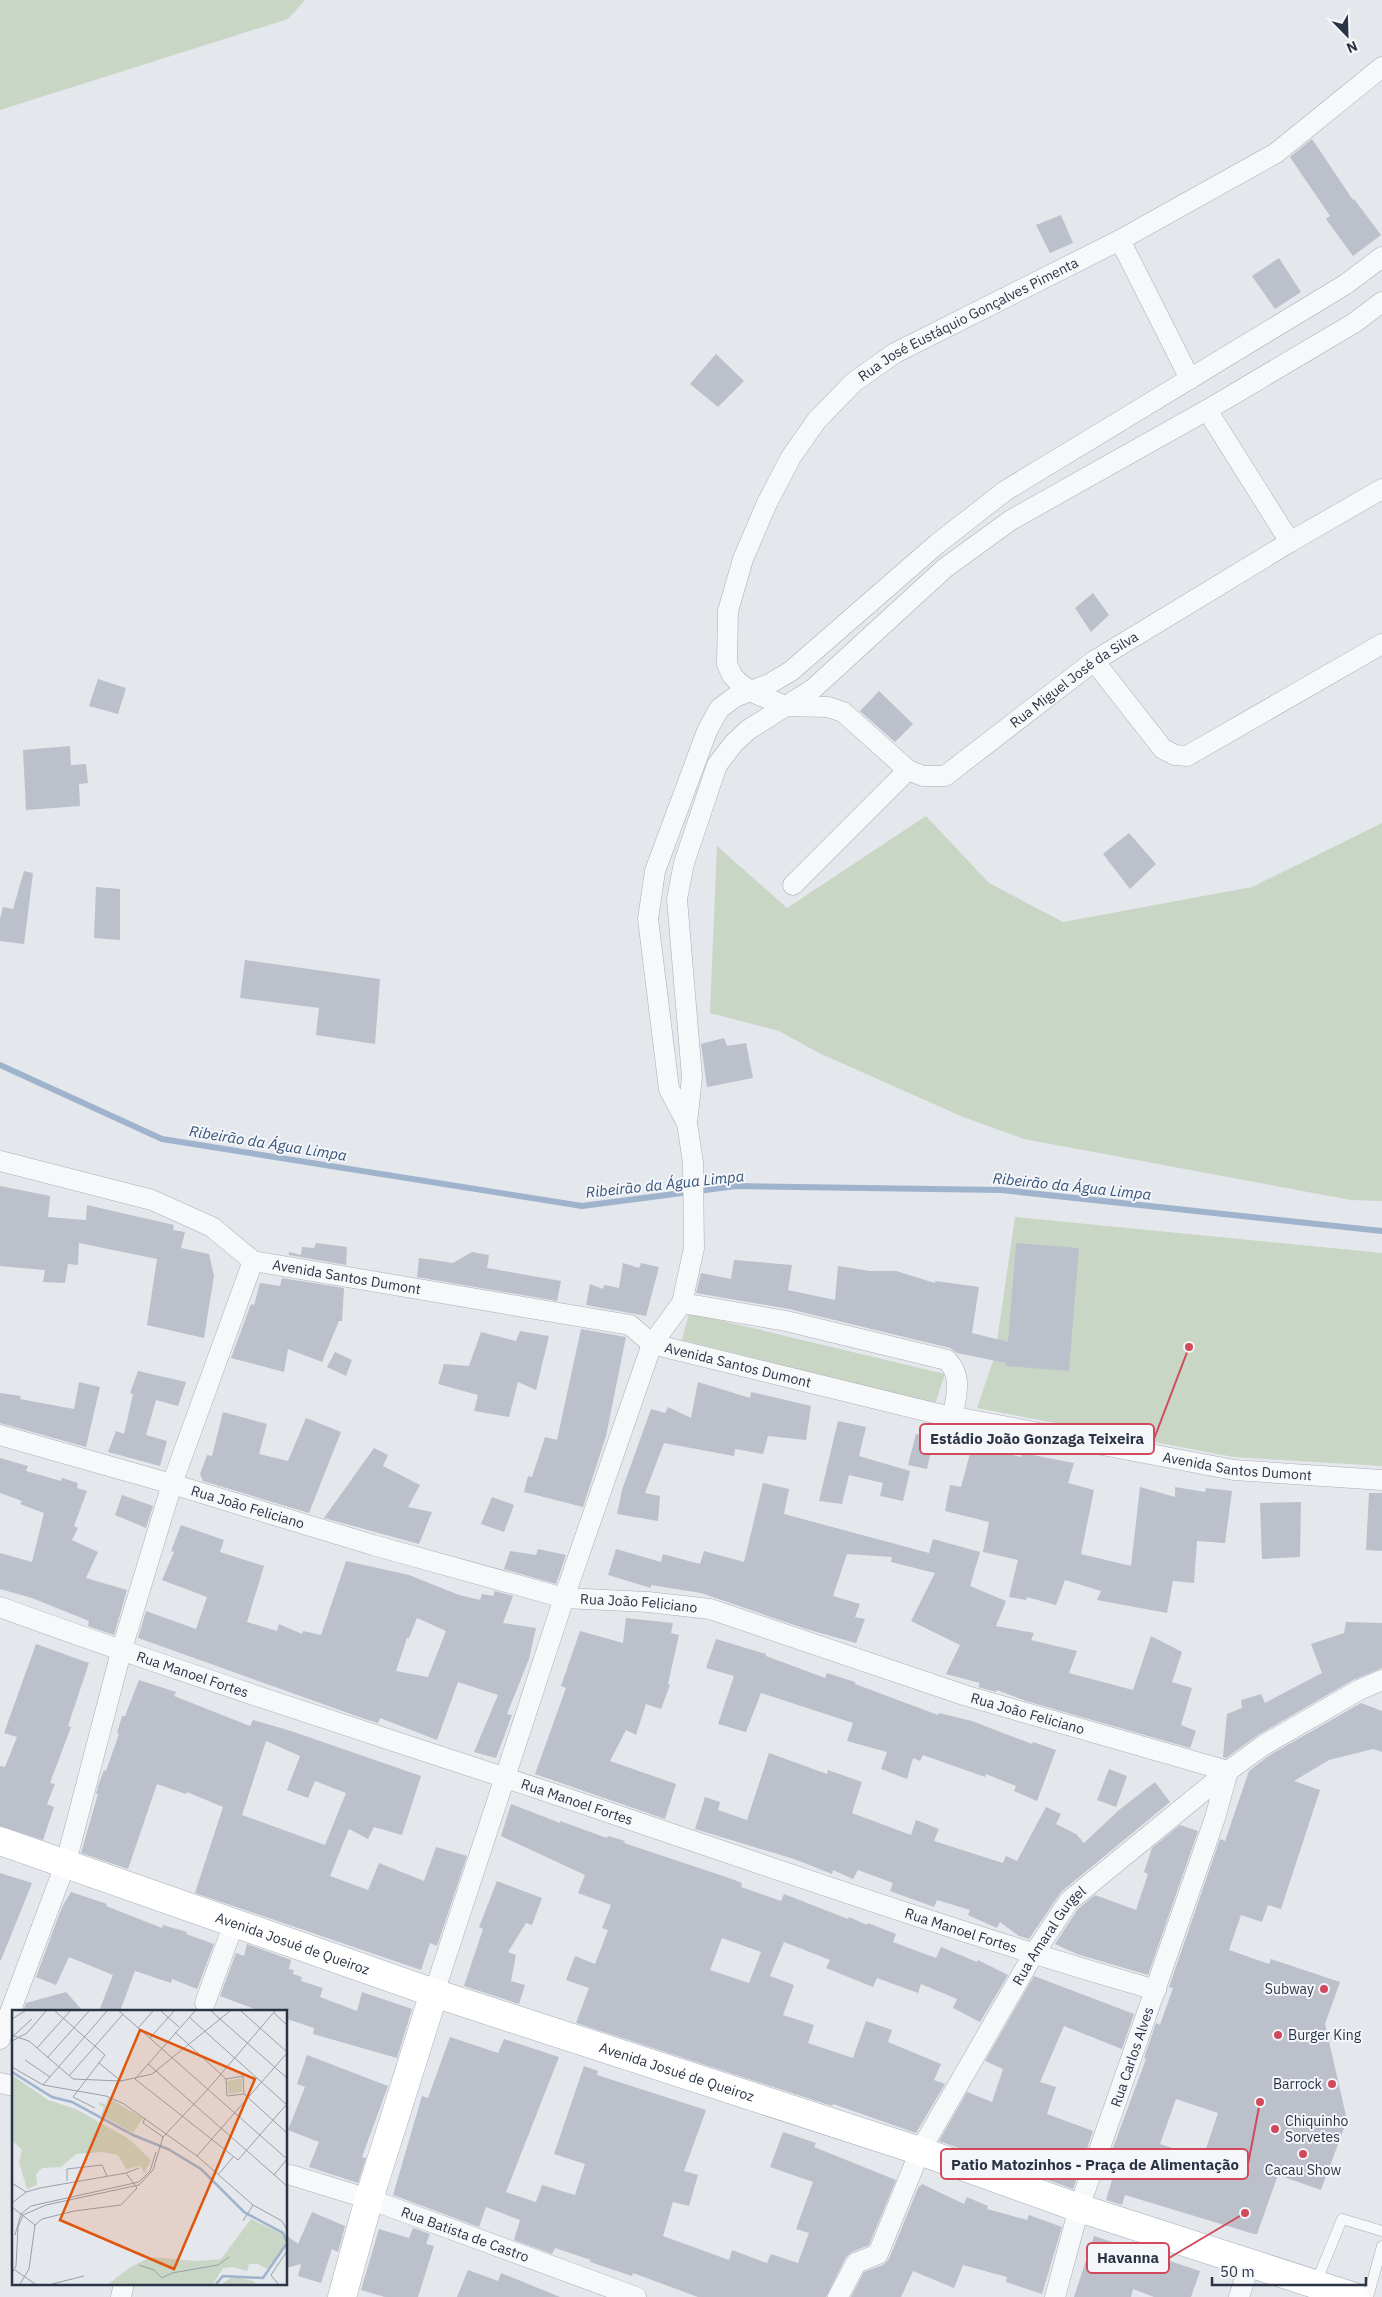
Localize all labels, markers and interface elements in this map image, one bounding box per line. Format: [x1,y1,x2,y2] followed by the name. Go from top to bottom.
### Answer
[1322,10,1372,60] north arrow
[1344,37,1360,57] text: N
[854,253,1082,385] street label: Rua José Eustáquio Gonçalves Pimenta
[1006,627,1142,732] street label: Rua Miguel José da Silva
[188,1121,348,1165] water label: Ribeirão da Água Limpa
[585,1166,745,1202] water label: Ribeirão da Água Limpa
[992,1168,1152,1204] water label: Ribeirão da Água Limpa
[271,1255,422,1298] street label: Avenida Santos Dumont
[663,1338,813,1392] street label: Avenida Santos Dumont
[920,1424,1154,1454] callout: Estádio João Gonzaga Teixeira
[930,1429,1145,1448] text: Estádio João Gonzaga Teixeira
[1161,1448,1313,1484] street label: Avenida Santos Dumont
[189,1481,307,1533] street label: Rua João Feliciano
[580,1590,698,1617] street label: Rua João Feliciano
[134,1647,251,1702] street label: Rua Manoel Fortes
[969,1689,1087,1738] street label: Rua João Feliciano
[519,1775,635,1829] street label: Rua Manoel Fortes
[1008,1882,1090,1988] street label: Rua Amaral Gurgel
[903,1904,1020,1957] street label: Rua Manoel Fortes
[213,1908,372,1979] street label: Avenida Josué de Queiroz
[1265,1980,1314,1998] place label: Subway
[1318,1983,1330,1995] marker: Subway
[1106,2004,1158,2109] street label: Rua Carlos Alves
[12,2010,288,2284] inset map
[1288,2026,1362,2044] place label: Burger King
[1272,2029,1284,2041] marker: Burger King
[597,2038,757,2106] street label: Avenida Josué de Queiroz
[1273,2075,1323,2093] place label: Barrock
[1326,2078,1338,2090] marker: Barrock
[1285,2112,1349,2146] place label: Chiquinho Sorvetes
[1269,2123,1281,2135] marker: Chiquinho Sorvetes
[1297,2148,1309,2160] marker: Cacau Show
[941,2149,1248,2179] callout: Patio Matozinhos - Praça de Alimentação
[951,2155,1239,2174] text: Patio Matozinhos - Praça de Alimentação
[1265,2161,1342,2179] place label: Cacau Show
[399,2203,532,2266] street label: Rua Batista de Castro
[1087,2243,1169,2273] callout: Havanna
[1097,2248,1160,2267] text: Havanna
[1212,2254,1366,2286] scale bar
[1220,2262,1255,2281] text: 50 m

